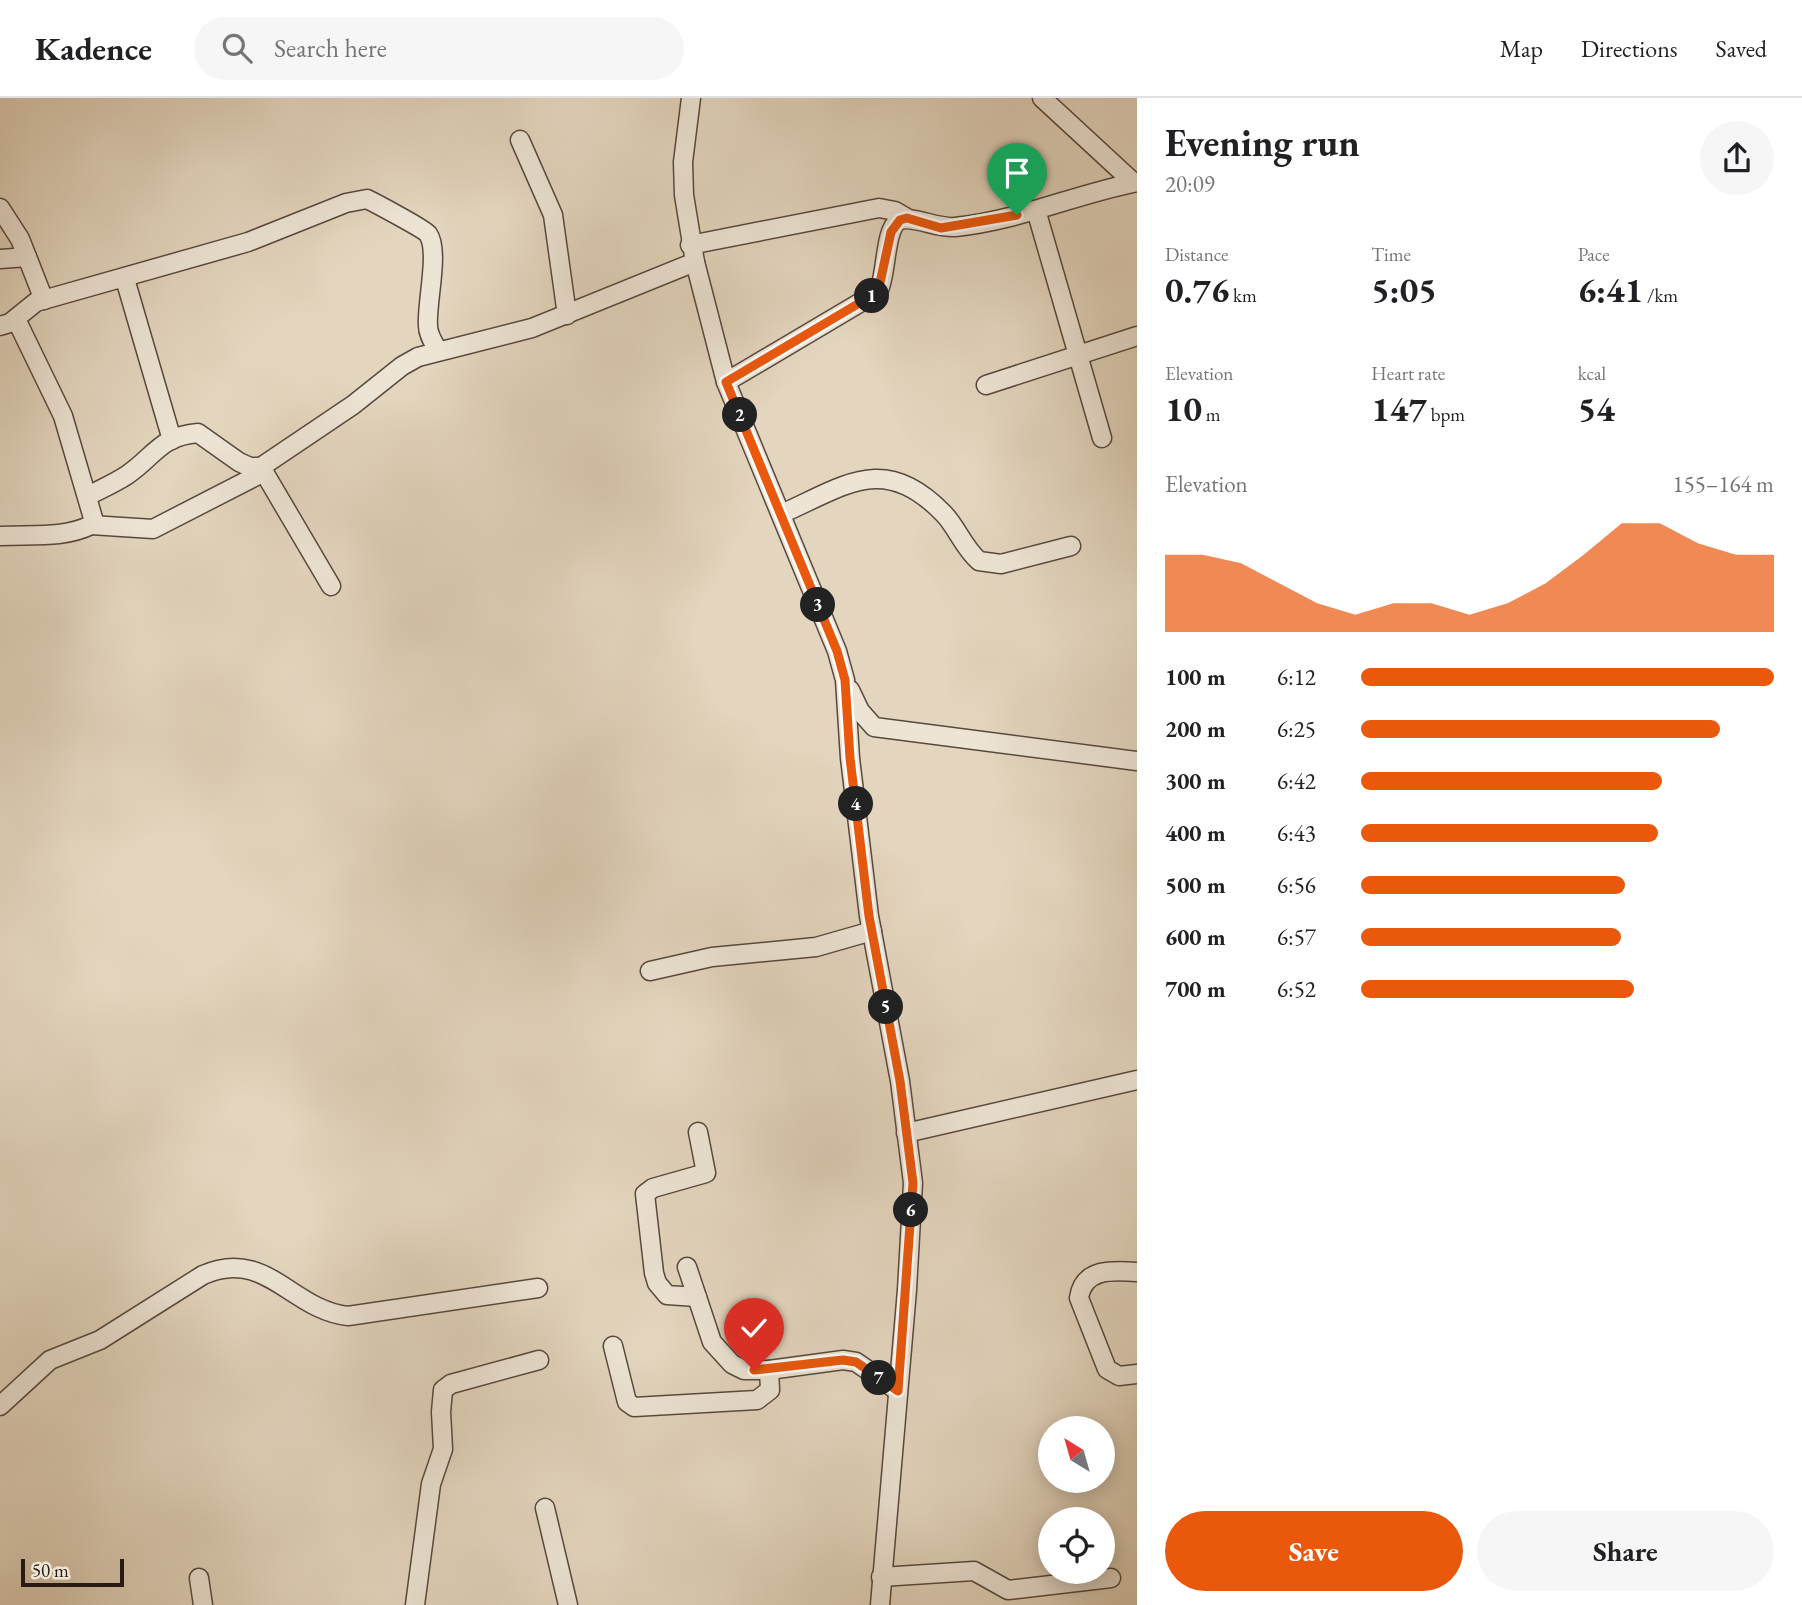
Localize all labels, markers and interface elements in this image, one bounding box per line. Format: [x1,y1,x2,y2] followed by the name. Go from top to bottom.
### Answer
[194,17,684,80] search box
[35,27,152,70] text: Kadence
[218,29,256,67] icon: search
[274,31,387,65] text: Search here
[1500,33,1543,64] text: Map
[1581,33,1678,64] text: Directions
[1716,33,1767,64] text: Saved
[1165,118,1360,167] text: Evening run
[1700,121,1774,195] button: share
[987,143,1047,215] pin
[998,154,1036,192] icon: arrive
[1165,169,1215,199] text: 20:09
[1165,242,1228,267] text: Distance
[1371,242,1411,267] text: Time
[1578,242,1610,267] text: Pace
[1165,267,1229,312] text: 0.76
[1371,267,1437,312] text: 5:05
[1578,267,1643,312] text: 6:41
[854,278,890,314] pin: 1
[866,283,877,308] text: 1
[1229,283,1257,308] text: km
[1643,283,1678,308] text: /km
[1165,361,1233,386] text: Elevation
[1371,361,1445,386] text: Heart rate
[1578,361,1606,386] text: kcal
[1165,386,1202,431] text: 10
[1371,386,1427,431] text: 147
[1578,386,1615,431] text: 54
[722,398,758,432] pin: 2
[734,402,745,427] text: 2
[1202,402,1221,427] text: m
[1427,402,1465,427] text: bpm
[1165,469,1248,499] text: Elevation
[1673,469,1774,499] text: 155–164 m
[800,588,836,622] pin: 3
[812,592,823,617] text: 3
[1165,662,1226,692] text: 100 m
[1277,662,1316,692] text: 6:12
[1165,714,1226,744] text: 200 m
[1277,714,1316,744] text: 6:25
[1165,766,1226,796] text: 300 m
[1277,766,1316,796] text: 6:42
[838,786,874,822] pin: 4
[850,791,861,816] text: 4
[1165,818,1226,848] text: 400 m
[1277,818,1316,848] text: 6:43
[1165,870,1226,900] text: 500 m
[1277,870,1316,900] text: 6:56
[1165,922,1226,952] text: 600 m
[1277,922,1316,952] text: 6:57
[1165,974,1226,1004] text: 700 m
[1277,974,1316,1004] text: 6:52
[868,990,903,1024] pin: 5
[880,994,891,1019] text: 5
[894,1192,928,1228] pin: 6
[905,1197,916,1222] text: 6
[724,1298,784,1370] pin
[735,1309,773,1347] icon: check
[862,1360,896,1396] pin: 7
[873,1365,884,1390] text: 7
[1038,1416,1115,1493] north arrow
[1038,1416,1115,1584] map controls
[1038,1507,1115,1584] button: locate
[1165,1511,1463,1591] button: Save
[1477,1511,1774,1591] button: Share
[21,1556,124,1588] scale bar
[32,1558,69,1583] text: 50 m

